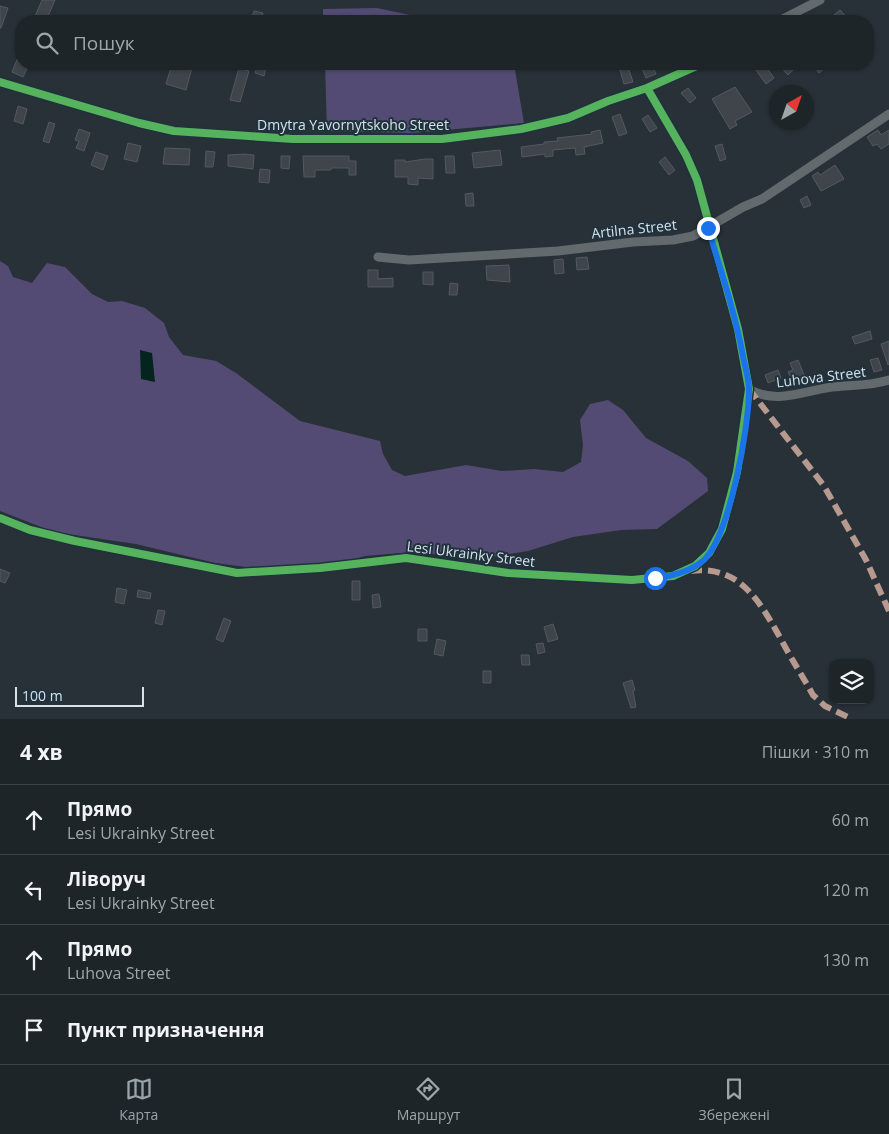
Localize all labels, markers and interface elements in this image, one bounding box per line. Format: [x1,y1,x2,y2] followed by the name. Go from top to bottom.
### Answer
[15,15,874,70] search box
[33,29,61,57] icon: search
[73,30,135,56] text: Пошук
[769,85,814,130] north arrow
[257,115,449,134] street label: Dmytra Yavornytskoho Street
[590,215,678,242] street label: Artilna Street
[697,217,720,240] route end
[775,362,867,391] street label: Luhova Street
[406,536,536,571] street label: Lesi Ukrainky Street
[644,567,667,590] route start
[829,659,874,704] map controls
[829,659,874,704] button: layers
[15,684,144,707] scale bar
[22,686,63,705] text: 100 m
[20,738,63,766] text: 4 хв
[762,741,869,763] text: Пішки · 310 m
[67,796,132,822] text: Прямо
[20,806,48,834] icon: ahead
[832,809,869,831] text: 60 m
[67,822,215,844] text: Lesi Ukrainky Street
[67,866,146,892] text: Ліворуч
[20,876,48,904] icon: left
[823,879,869,901] text: 120 m
[67,892,215,914] text: Lesi Ukrainky Street
[67,936,132,962] text: Прямо
[20,946,48,974] icon: ahead
[823,949,869,971] text: 130 m
[67,962,170,984] text: Luhova Street
[20,1016,48,1044] icon: arrive
[67,1017,265,1043] text: Пункт призначення
[119,1075,158,1124] tab: Карта
[397,1075,460,1124] tab: Маршрут
[699,1075,770,1124] tab: Збережені

